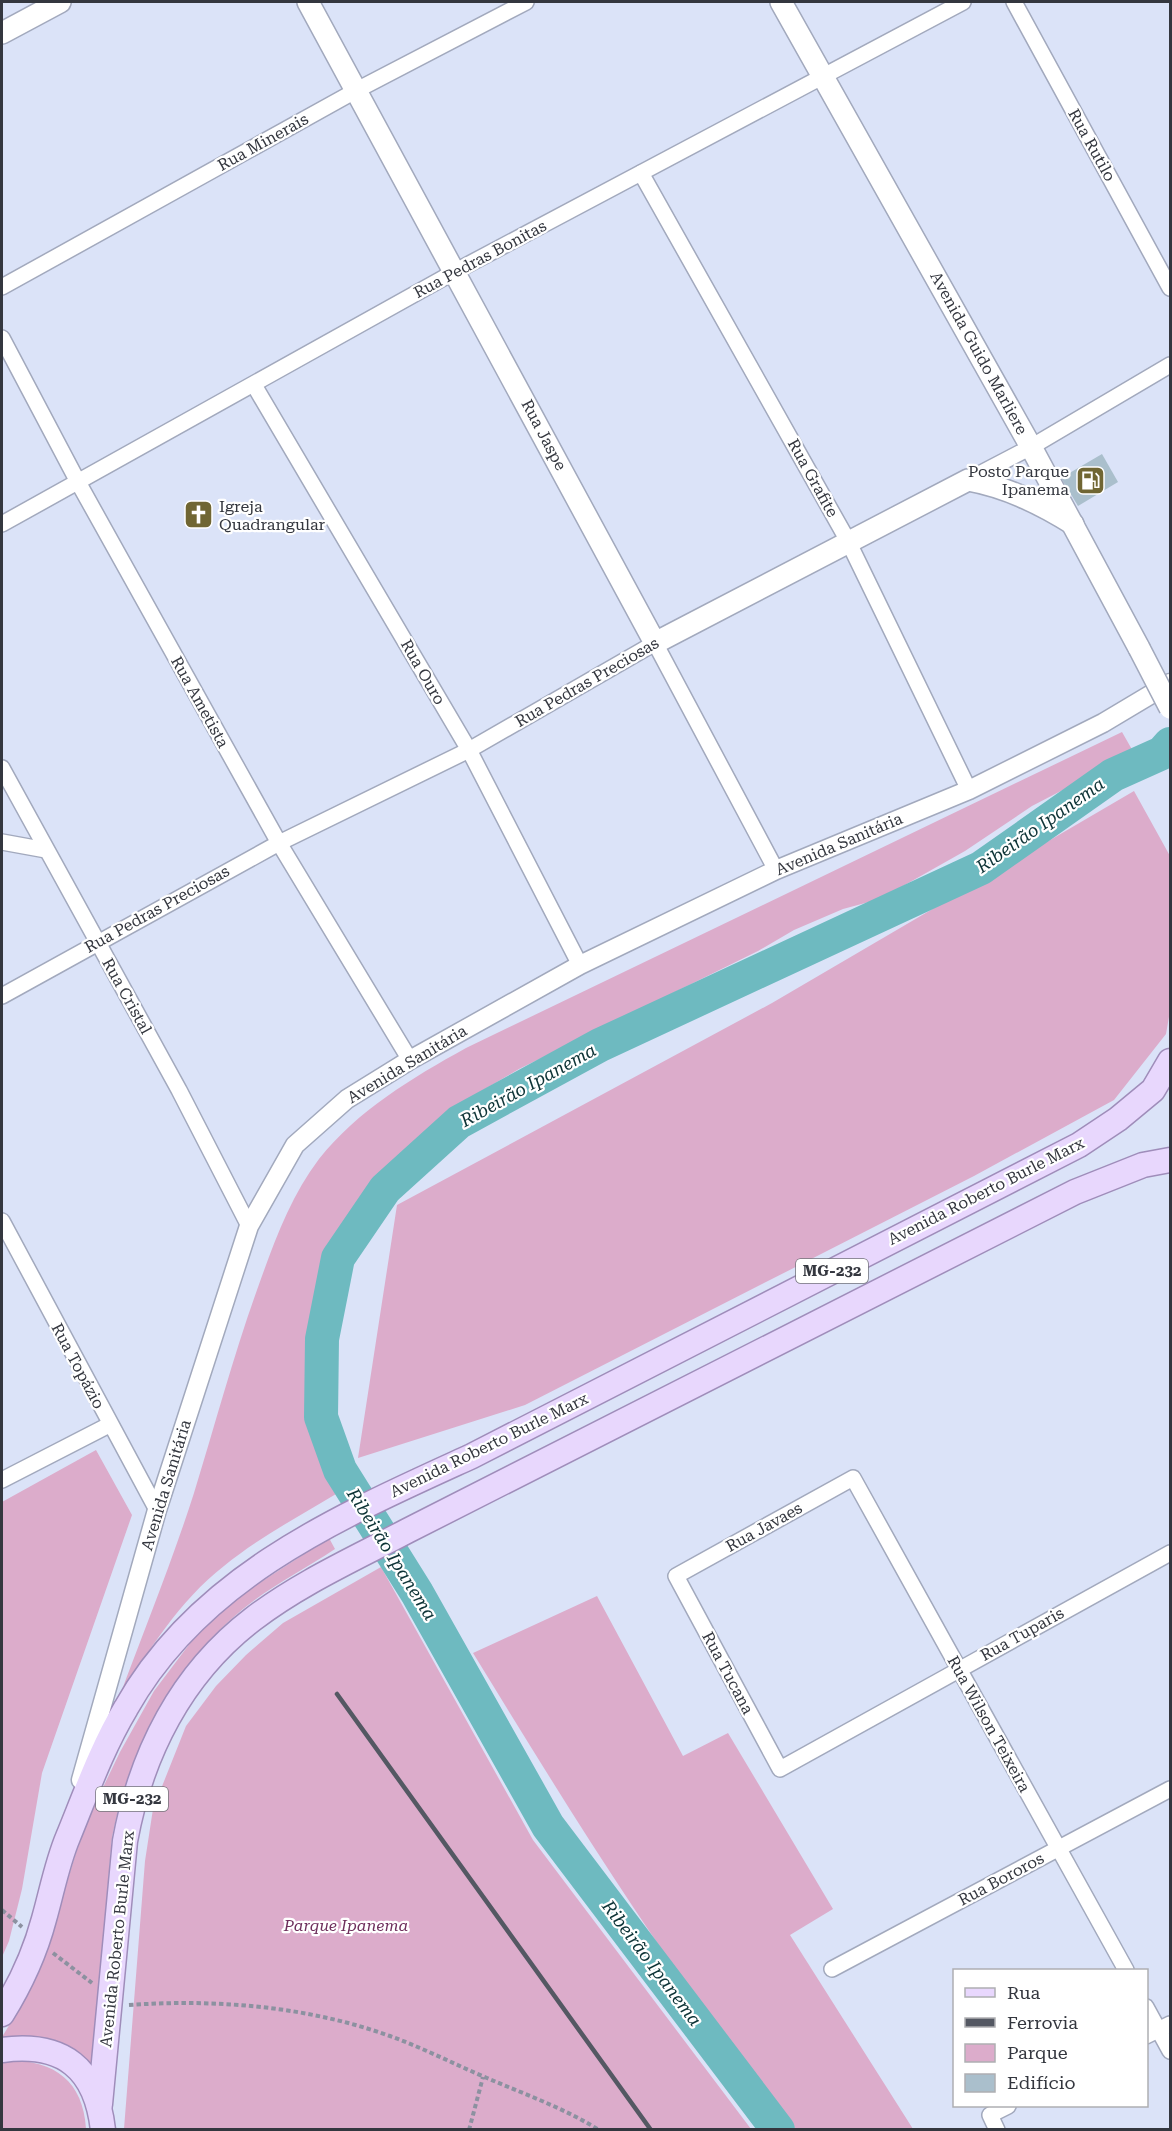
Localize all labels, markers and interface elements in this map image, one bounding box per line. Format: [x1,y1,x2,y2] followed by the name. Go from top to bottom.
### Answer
[1064,105,1120,185] street label: Rua Rutilo
[214,109,312,175] street label: Rua Minerais
[410,216,550,302] street label: Rua Pedras Bonitas
[926,268,1032,438] street label: Avenida Guido Marliere
[517,396,571,474] street label: Rua Jaspe
[784,436,842,521] street label: Rua Grafite
[968,462,1069,499] place label: Posto Parque Ipanema
[1074,464,1106,496] fuel station icon: Posto Parque Ipanema
[219,497,326,534] place label: Igreja Quadrangular
[182,499,214,531] church icon: Igreja Quadrangular
[512,633,662,731] street label: Rua Pedras Preciosas
[397,636,449,708] street label: Rua Ouro
[167,653,233,751] street label: Rua Ametista
[971,773,1108,878] water label: Ribeirão Ipanema
[773,809,906,879] street label: Avenida Sanitária
[81,861,233,957] street label: Rua Pedras Preciosas
[98,955,156,1037] street label: Rua Cristal
[344,1021,470,1107] street label: Avenida Sanitária
[456,1039,600,1131] water label: Ribeirão Ipanema
[885,1133,1088,1249] street label: Avenida Roberto Burle Marx
[796,1259,868,1283] road number: MG-232
[47,1320,109,1412] street label: Rua Topázio
[387,1388,592,1501] street label: Avenida Roberto Burle Marx
[137,1417,195,1553] street label: Avenida Sanitária
[342,1483,441,1624] water label: Ribeirão Ipanema
[723,1498,806,1556] street label: Rua Javaes
[977,1603,1067,1665] street label: Rua Tuparis
[698,1629,758,1718] street label: Rua Tucana
[944,1652,1035,1796] street label: Rua Wilson Teixeira
[96,1787,168,1811] road number: MG-232
[96,1829,138,2048] street label: Avenida Roberto Burle Marx
[955,1848,1047,1910] street label: Rua Bororos
[597,1895,706,2030] water label: Ribeirão Ipanema
[283,1916,409,1935] park label: Parque Ipanema
[953,1969,1148,2107] legend
[1007,1982,1040,2003] text: Rua
[1007,2012,1078,2033] text: Ferrovia
[1007,2042,1068,2063] text: Parque
[1007,2072,1075,2093] text: Edifício

